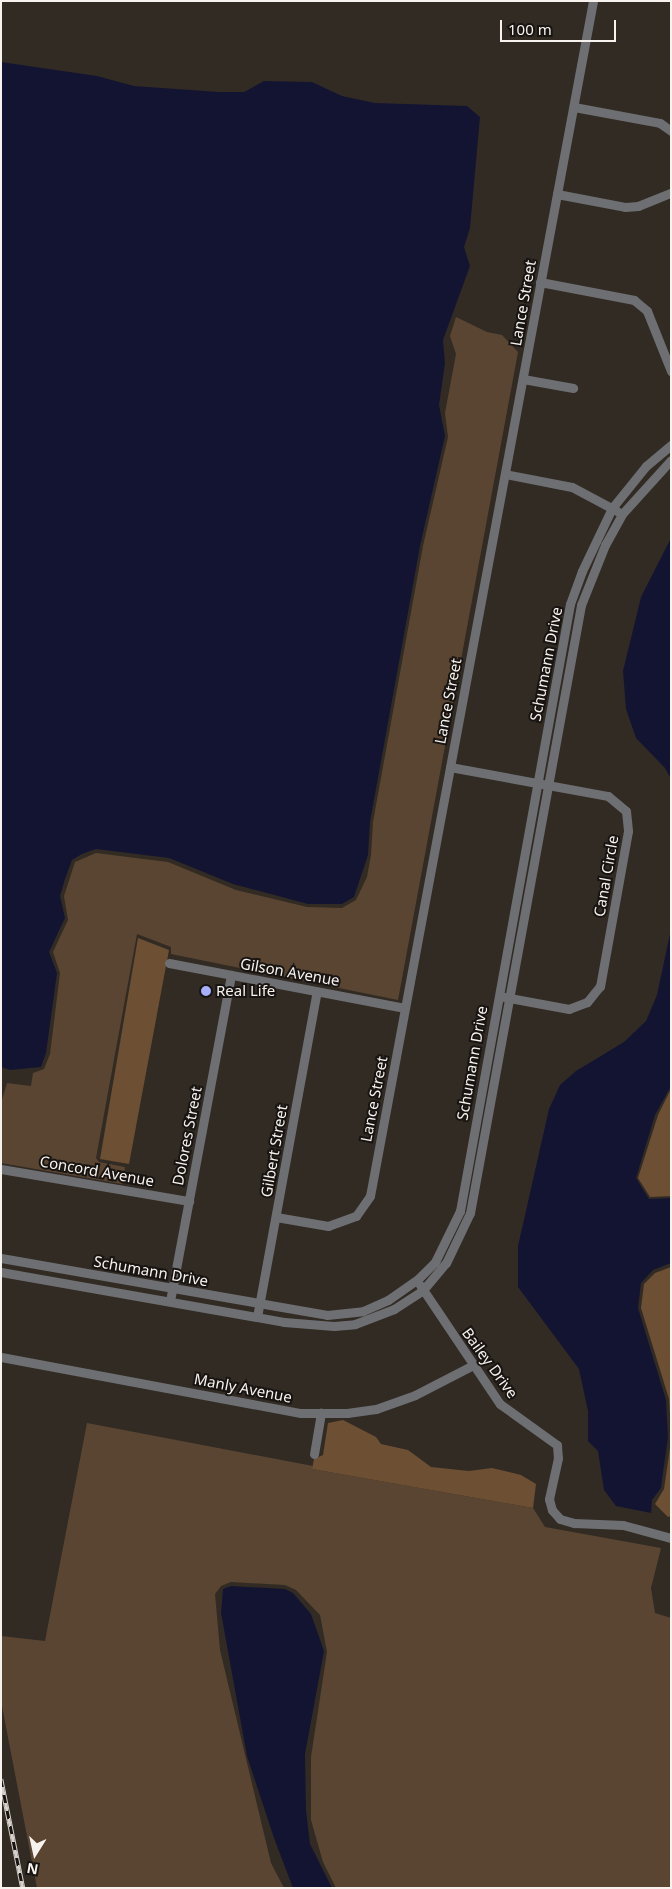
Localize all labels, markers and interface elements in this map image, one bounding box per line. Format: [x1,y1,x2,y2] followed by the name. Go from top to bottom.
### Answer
[502,10,618,42] scale bar
[508,19,552,39] text: 100 m
[507,259,539,347] street label: Lance Street
[526,605,566,723] street label: Schumann Drive
[431,657,465,745] street label: Lance Street
[590,834,622,918] street label: Canal Circle
[239,954,341,990] street label: Gilson Avenue
[216,982,275,1000] place label: Real Life
[200,985,212,997] marker: Real Life
[453,1004,491,1122] street label: Schumann Drive
[357,1055,391,1143] street label: Lance Street
[169,1085,205,1187] street label: Dolores Street
[257,1103,291,1199] street label: Gilbert Street
[38,1152,156,1190] street label: Concord Avenue
[92,1252,210,1290] street label: Schumann Drive
[458,1324,522,1402] street label: Bailey Drive
[193,1370,293,1406] street label: Manly Avenue
[10,1829,60,1879] north arrow
[25,1859,40,1880] text: N

